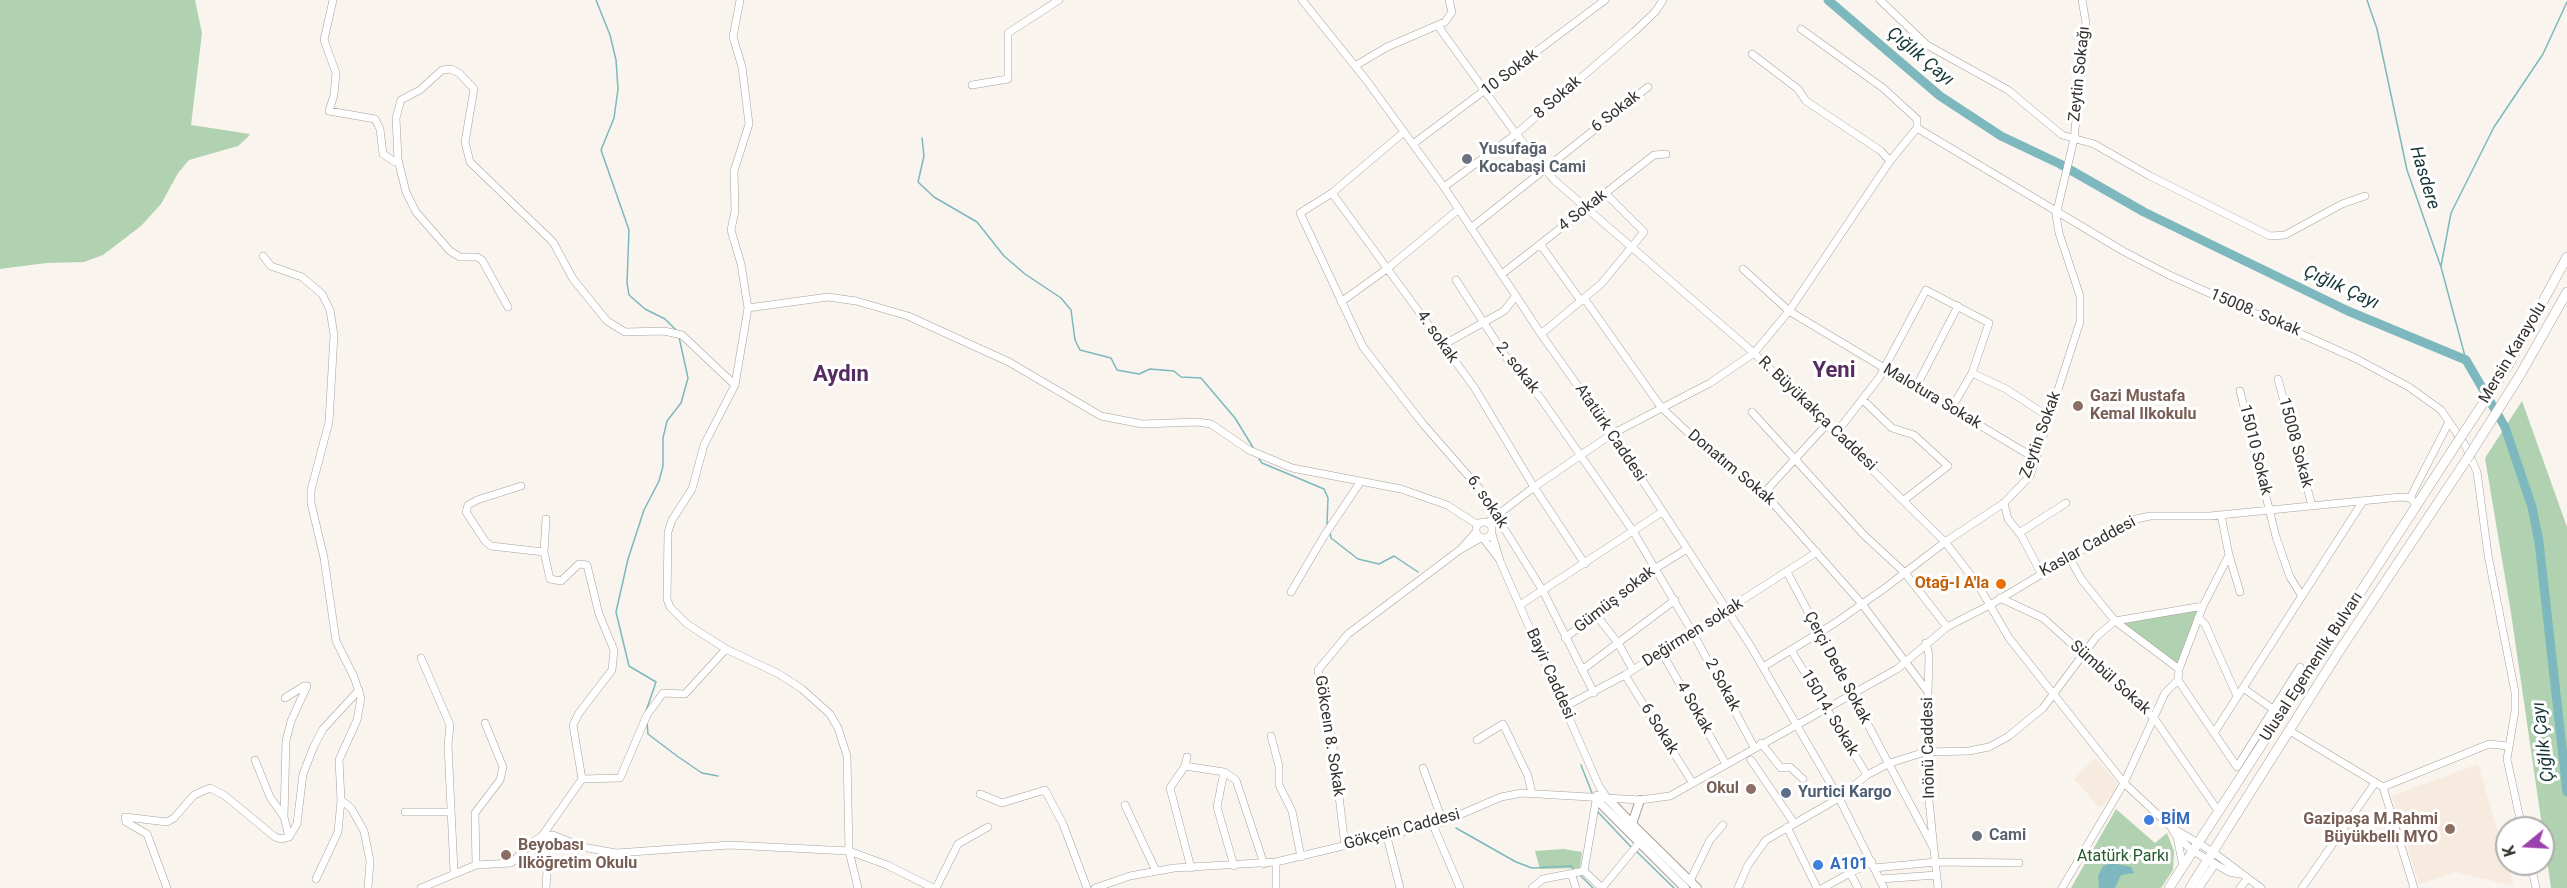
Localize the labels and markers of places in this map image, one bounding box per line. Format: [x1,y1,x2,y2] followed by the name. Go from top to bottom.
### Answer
[1479,140,1586,178] place label: Yusufağa Kocabaşi Cami
[1460,152,1474,166] marker: Yusufağa Kocabaşi Cami
[2090,387,2196,425] place label: Gazi Mustafa Kemal Ilkokulu
[2071,399,2085,413] marker: Gazi Mustafa Kemal Ilkokulu
[1915,574,1989,594] place label: Otağ-I A'la
[1994,577,2008,591] marker: Otağ-I A'la
[1706,779,1739,799] place label: Okul
[1744,782,1758,796] marker: Okul
[1798,783,1892,803] place label: Yurtici Kargo
[1779,786,1793,800] marker: Yurtici Kargo
[2161,810,2190,830] place label: BİM
[2303,810,2438,848] place label: Gazipaşa M.Rahmi Büyükbellı MYO
[2142,813,2156,827] marker: BİM
[2443,822,2457,836] marker: Gazipaşa M.Rahmi Büyükbellı MYO
[1989,826,2026,846] place label: Cami
[1970,829,1984,843] marker: Cami
[518,836,637,874] place label: Beyobası Ilköğretim Okulu
[499,848,513,862] marker: Beyobası Ilköğretim Okulu
[1830,855,1868,875] place label: A101
[1811,858,1825,872] marker: A101

